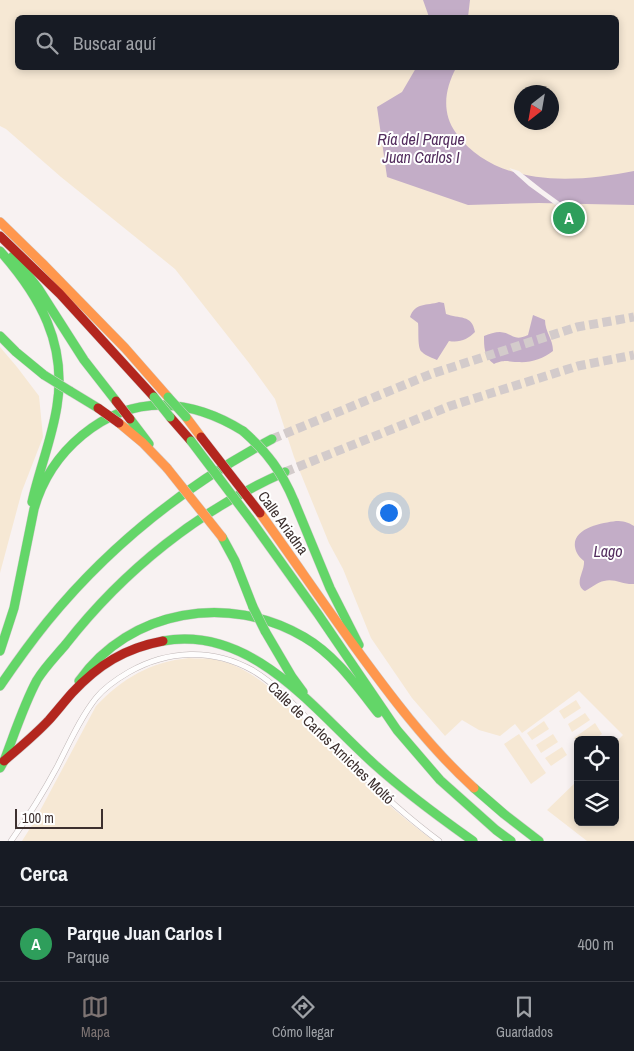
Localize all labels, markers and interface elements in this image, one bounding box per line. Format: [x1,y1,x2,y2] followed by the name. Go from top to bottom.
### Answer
[15,15,619,70] search box
[33,29,61,57] icon: search
[73,30,156,56] text: Buscar aquí
[514,85,559,130] north arrow
[377,128,465,168] water label: Ría del Parque Juan Carlos I
[553,199,585,237] pin: A
[253,487,314,559] street label: Calle Ariadna
[376,500,402,526] your location
[593,540,623,562] water label: Lago
[263,676,399,809] street label: Calle de Carlos Arniches Moltó
[574,736,619,826] map controls
[574,736,619,781] button: locate
[574,781,619,826] button: layers
[15,806,102,829] scale bar
[22,809,54,827] text: 100 m
[20,859,68,888] text: Cerca
[67,920,222,946] text: Parque Juan Carlos I
[31,933,41,955] text: A
[578,933,614,955] text: 400 m
[67,946,109,968] text: Parque
[81,993,110,1041] tab: Mapa
[272,993,334,1041] tab: Cómo llegar
[496,993,553,1041] tab: Guardados

